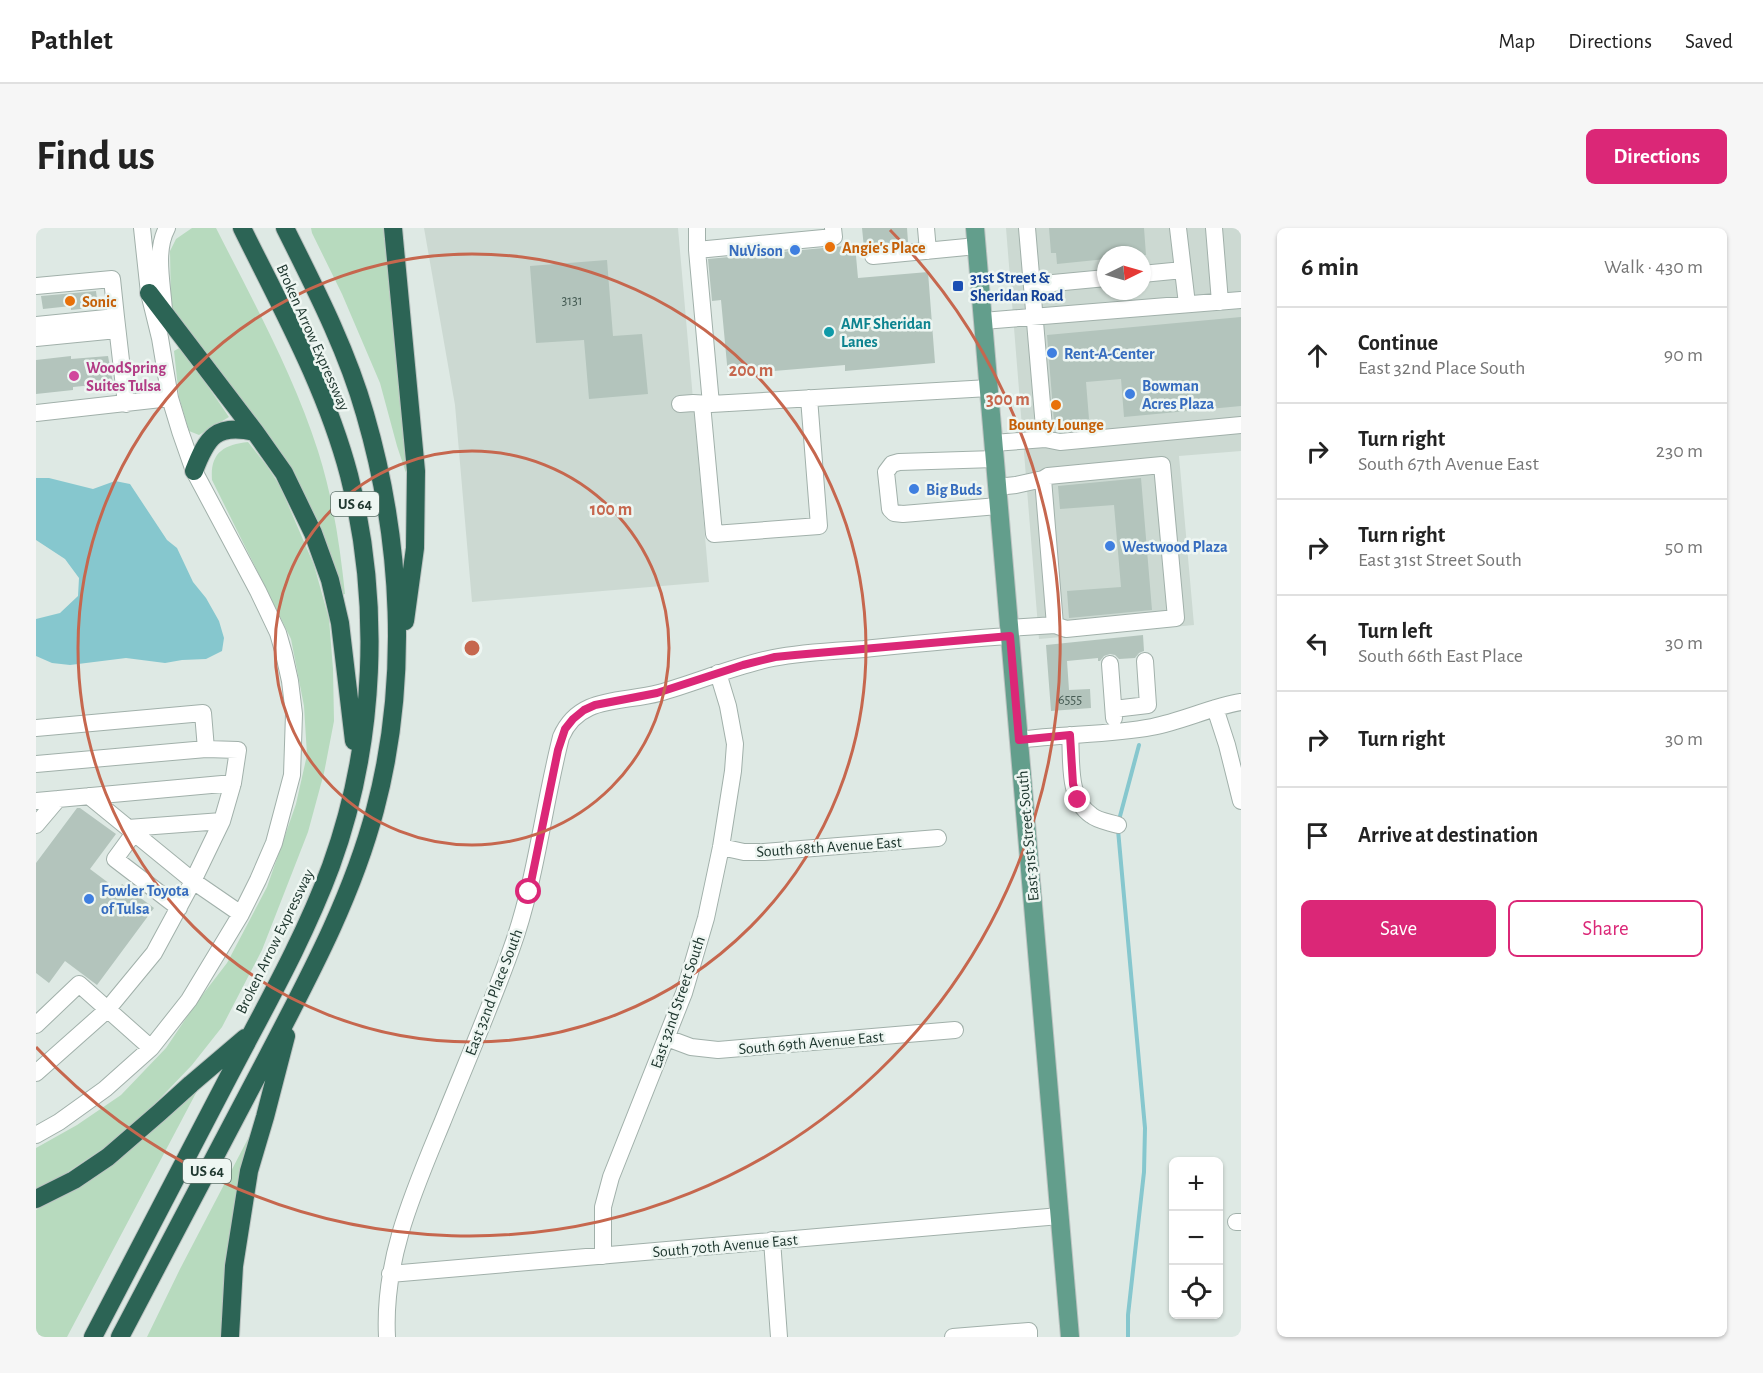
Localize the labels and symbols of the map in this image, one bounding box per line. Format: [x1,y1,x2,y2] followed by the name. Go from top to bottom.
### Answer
[823,240,837,254] marker: Angie's Place
[842,240,926,256] place label: Angie's Place
[728,243,783,259] place label: NuVison
[788,243,802,257] marker: NuVison
[1097,246,1151,300] north arrow
[273,262,353,414] street label: Broken Arrow Expressway
[970,270,1064,304] place label: 31st Street & Sheridan Road
[951,279,965,293] marker: 31st Street & Sheridan Road
[63,294,77,308] marker: Sonic
[82,294,116,310] place label: Sonic
[561,294,583,308] house number: 3131
[841,316,931,350] place label: AMF Sheridan Lanes
[822,325,836,339] marker: AMF Sheridan Lanes
[1045,346,1059,360] marker: Rent-A-Center
[1064,346,1155,362] place label: Rent-A-Center
[86,360,167,394] place label: WoodSpring Suites Tulsa
[729,362,773,380] text: 200 m
[67,369,81,383] marker: WoodSpring Suites Tulsa
[1142,378,1215,412] place label: Bowman Acres Plaza
[1123,387,1137,401] marker: Bowman Acres Plaza
[986,391,1030,409] text: 300 m
[1049,398,1063,412] marker: Bounty Lounge
[1008,417,1104,434] place label: Bounty Lounge
[907,482,921,496] marker: Big Buds
[926,482,982,498] place label: Big Buds
[331,492,379,516] road number: US 64
[590,501,632,519] text: 100 m
[1103,539,1117,553] marker: Westwood Plaza
[1122,539,1228,555] place label: Westwood Plaza
[462,638,482,658] centre of rings
[1058,693,1082,707] house number: 6555
[1014,770,1042,902] street label: East 31st Street South
[1064,786,1090,812] route end
[756,834,902,860] street label: South 68th Avenue East
[233,866,318,1017] street label: Broken Arrow Expressway
[515,878,541,904] route start
[101,883,190,917] place label: Fowler Toyota of Tulsa
[82,892,96,906] marker: Fowler Toyota of Tulsa
[462,927,525,1058] street label: East 32nd Place South
[648,934,708,1070] street label: East 32nd Street South
[738,1029,884,1057] street label: South 69th Avenue East
[183,1159,231,1183] road number: US 64
[652,1232,798,1260] street label: South 70th Avenue East

